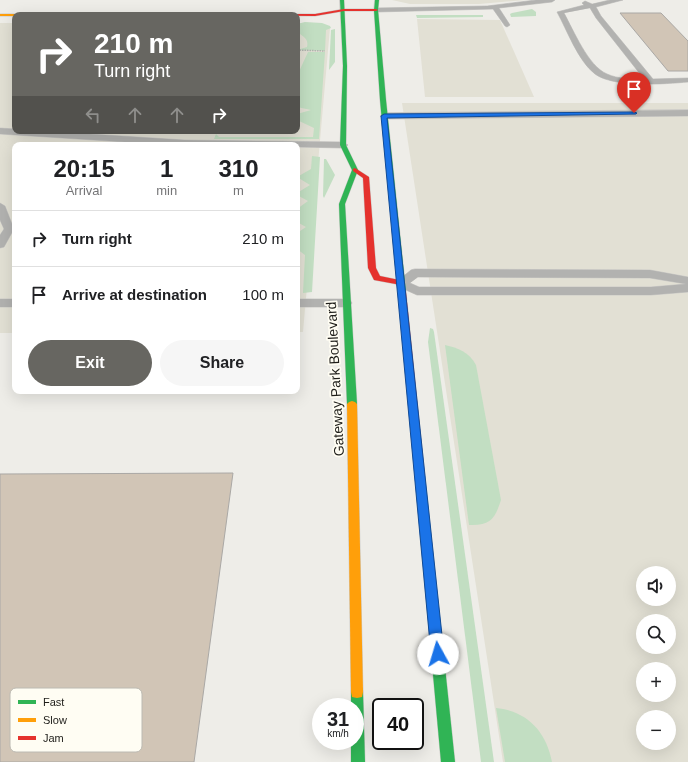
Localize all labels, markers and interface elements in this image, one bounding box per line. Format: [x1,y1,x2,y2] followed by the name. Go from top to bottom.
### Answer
[28,28,80,80] icon: right
[94,28,173,59] text: 210 m
[94,61,170,81] text: Turn right
[617,72,651,113] pin
[623,78,645,100] icon: arrive
[82,104,104,126] icon: left
[124,104,146,126] icon: ahead
[166,104,188,126] icon: ahead
[208,104,230,126] icon: right
[53,155,115,182] text: 20:15
[160,155,173,182] text: 1
[219,155,259,182] text: 310
[66,183,103,198] text: Arrival
[156,183,177,198] text: min
[233,183,244,198] text: m
[28,228,50,250] icon: right
[62,230,132,247] text: Turn right
[242,230,284,247] text: 210 m
[28,284,50,306] icon: arrive
[62,286,207,303] text: Arrive at destination
[242,286,284,303] text: 100 m
[323,301,347,457] street label: Gateway Park Boulevard
[28,340,152,386] button: Exit
[160,340,284,386] button: Share
[636,566,676,750] map controls
[636,566,676,606] button: sound
[636,614,676,654] button: search
[417,633,459,675] position arrow
[636,662,676,702] button: +
[10,688,142,752] legend
[43,696,64,708] text: Fast
[372,698,424,750] speed limit sign: 40
[327,708,349,730] text: 31
[636,710,676,750] button: −
[43,714,67,726] text: Slow
[327,728,349,739] text: km/h
[43,732,64,744] text: Jam

